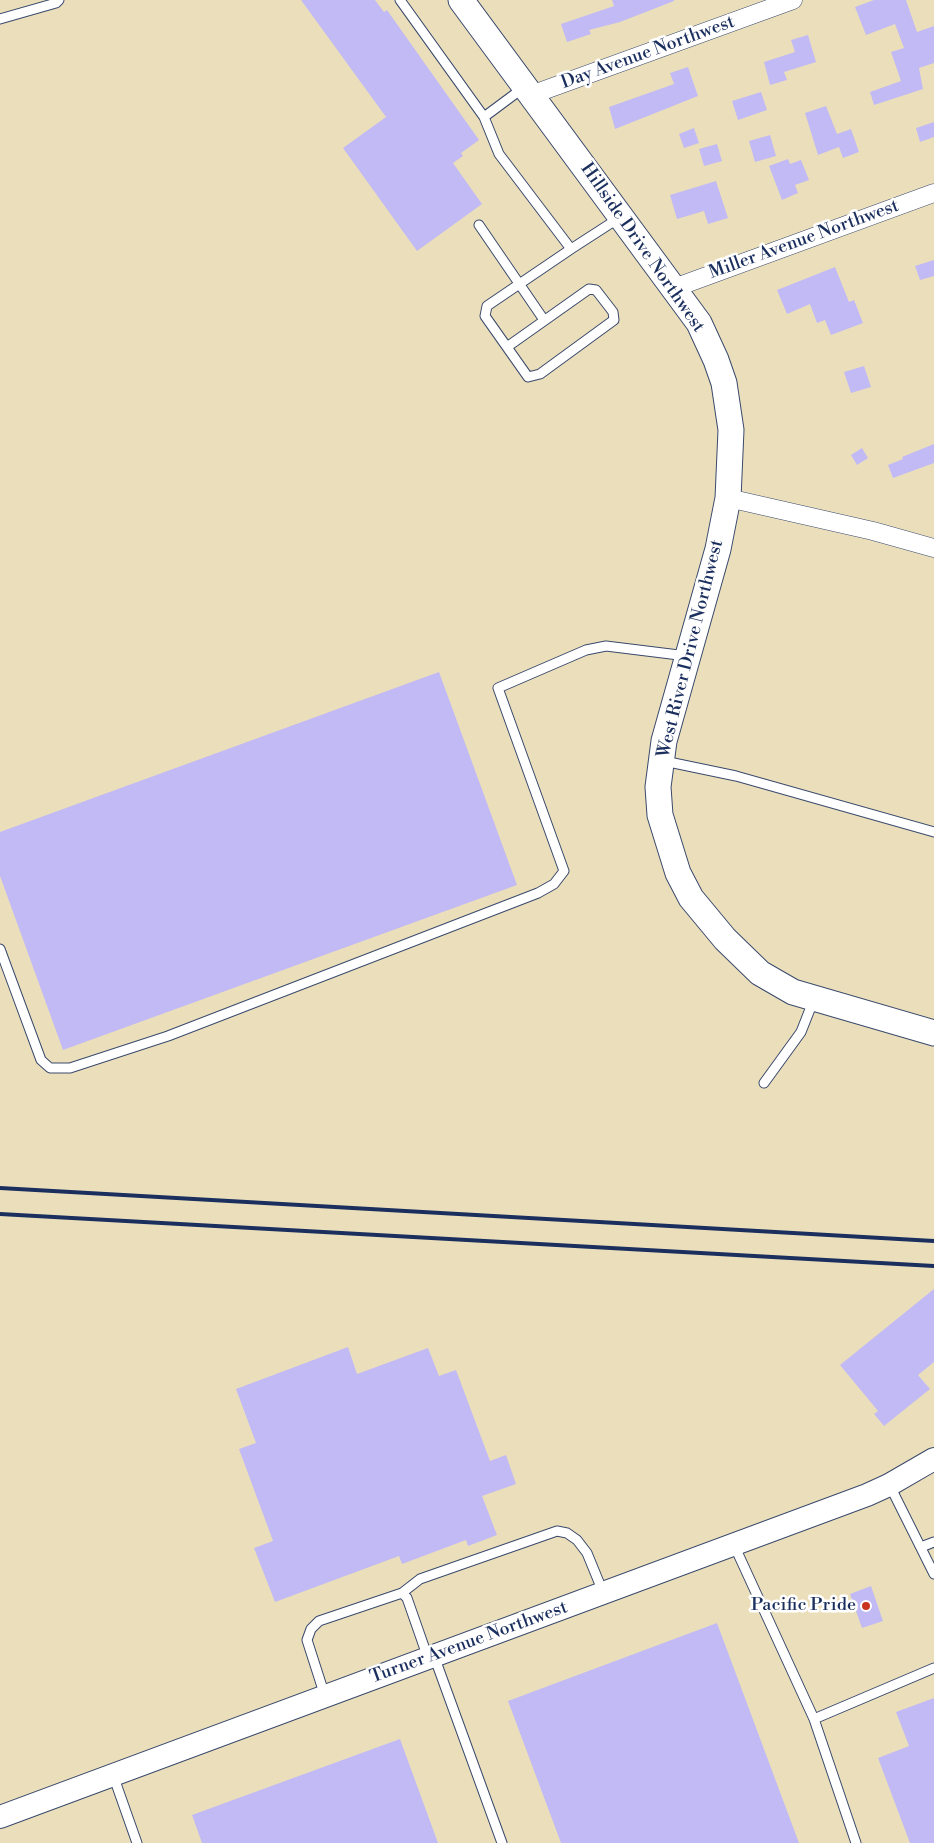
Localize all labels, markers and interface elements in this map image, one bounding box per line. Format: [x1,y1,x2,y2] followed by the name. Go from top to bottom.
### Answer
[558,12,738,94] street label: Day Avenue Northwest
[575,159,709,337] street label: Hillside Drive Northwest
[706,196,902,284] street label: Miller Avenue Northwest
[653,538,729,760] street label: West River Drive Northwest
[751,1595,856,1617] place label: Pacific Pride
[367,1597,571,1689] street label: Turner Avenue Northwest
[860,1600,872,1612] marker: Pacific Pride

